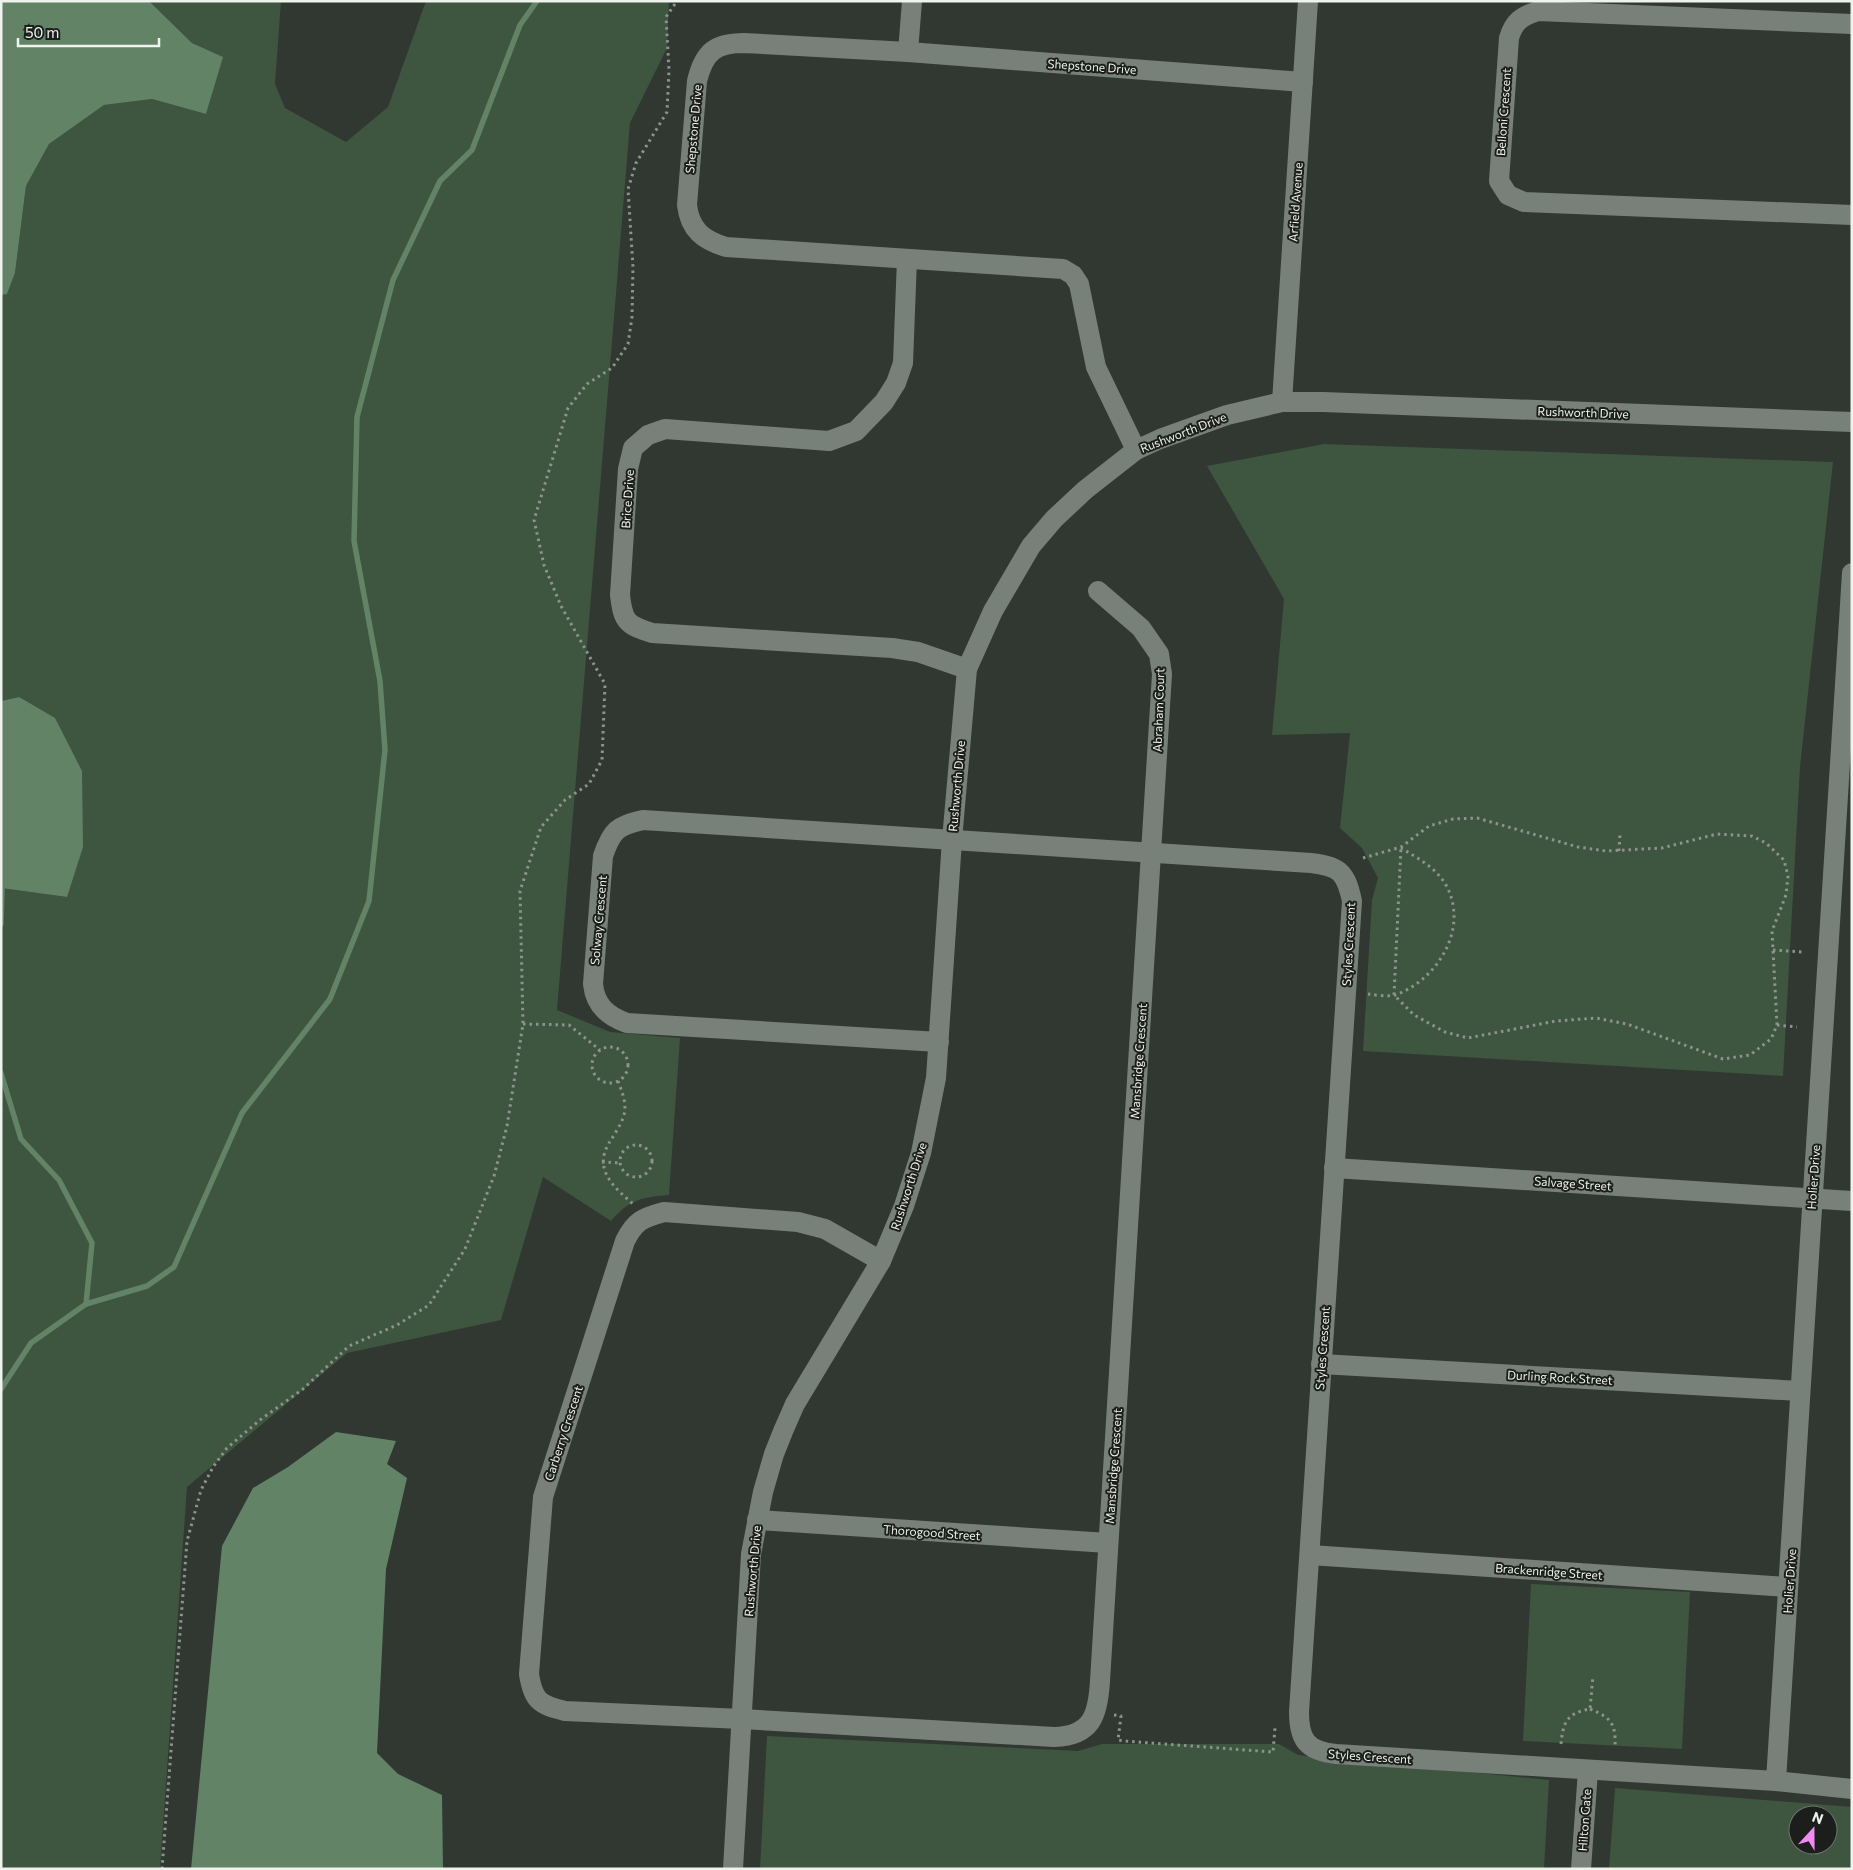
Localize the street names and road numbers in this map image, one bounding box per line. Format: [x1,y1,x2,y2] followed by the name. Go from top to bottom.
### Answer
[1047,56,1137,76] street label: Shepstone Drive
[1493,67,1513,157] street label: Belloni Crescent
[682,84,704,174] street label: Shepstone Drive
[1285,162,1305,242] street label: Arfield Avenue
[1537,403,1629,421] street label: Rushworth Drive
[1138,409,1228,455] street label: Rushworth Drive
[618,469,636,529] street label: Brice Drive
[1150,668,1166,752] street label: Abraham Court
[945,740,967,832] street label: Rushworth Drive
[587,874,609,965] street label: Solway Crescent
[1339,902,1357,986] street label: Styles Crescent
[1127,1003,1149,1119] street label: Mansbridge Crescent
[887,1140,929,1232] street label: Rushworth Drive
[1804,1144,1822,1210] street label: Holier Drive
[1534,1173,1612,1193] street label: Salvage Street
[1312,1306,1332,1390] street label: Styles Crescent
[1507,1367,1613,1387] street label: Durling Rock Street
[541,1383,585,1482] street label: Carberry Crescent
[1102,1408,1124,1524] street label: Mansbridge Crescent
[883,1522,981,1542] street label: Thorogood Street
[741,1525,763,1617] street label: Rushworth Drive
[1780,1548,1798,1614] street label: Holier Drive
[1495,1560,1603,1582] street label: Brackenridge Street
[1328,1746,1412,1766] street label: Styles Crescent
[1575,1788,1593,1852] street label: Hilton Gate

